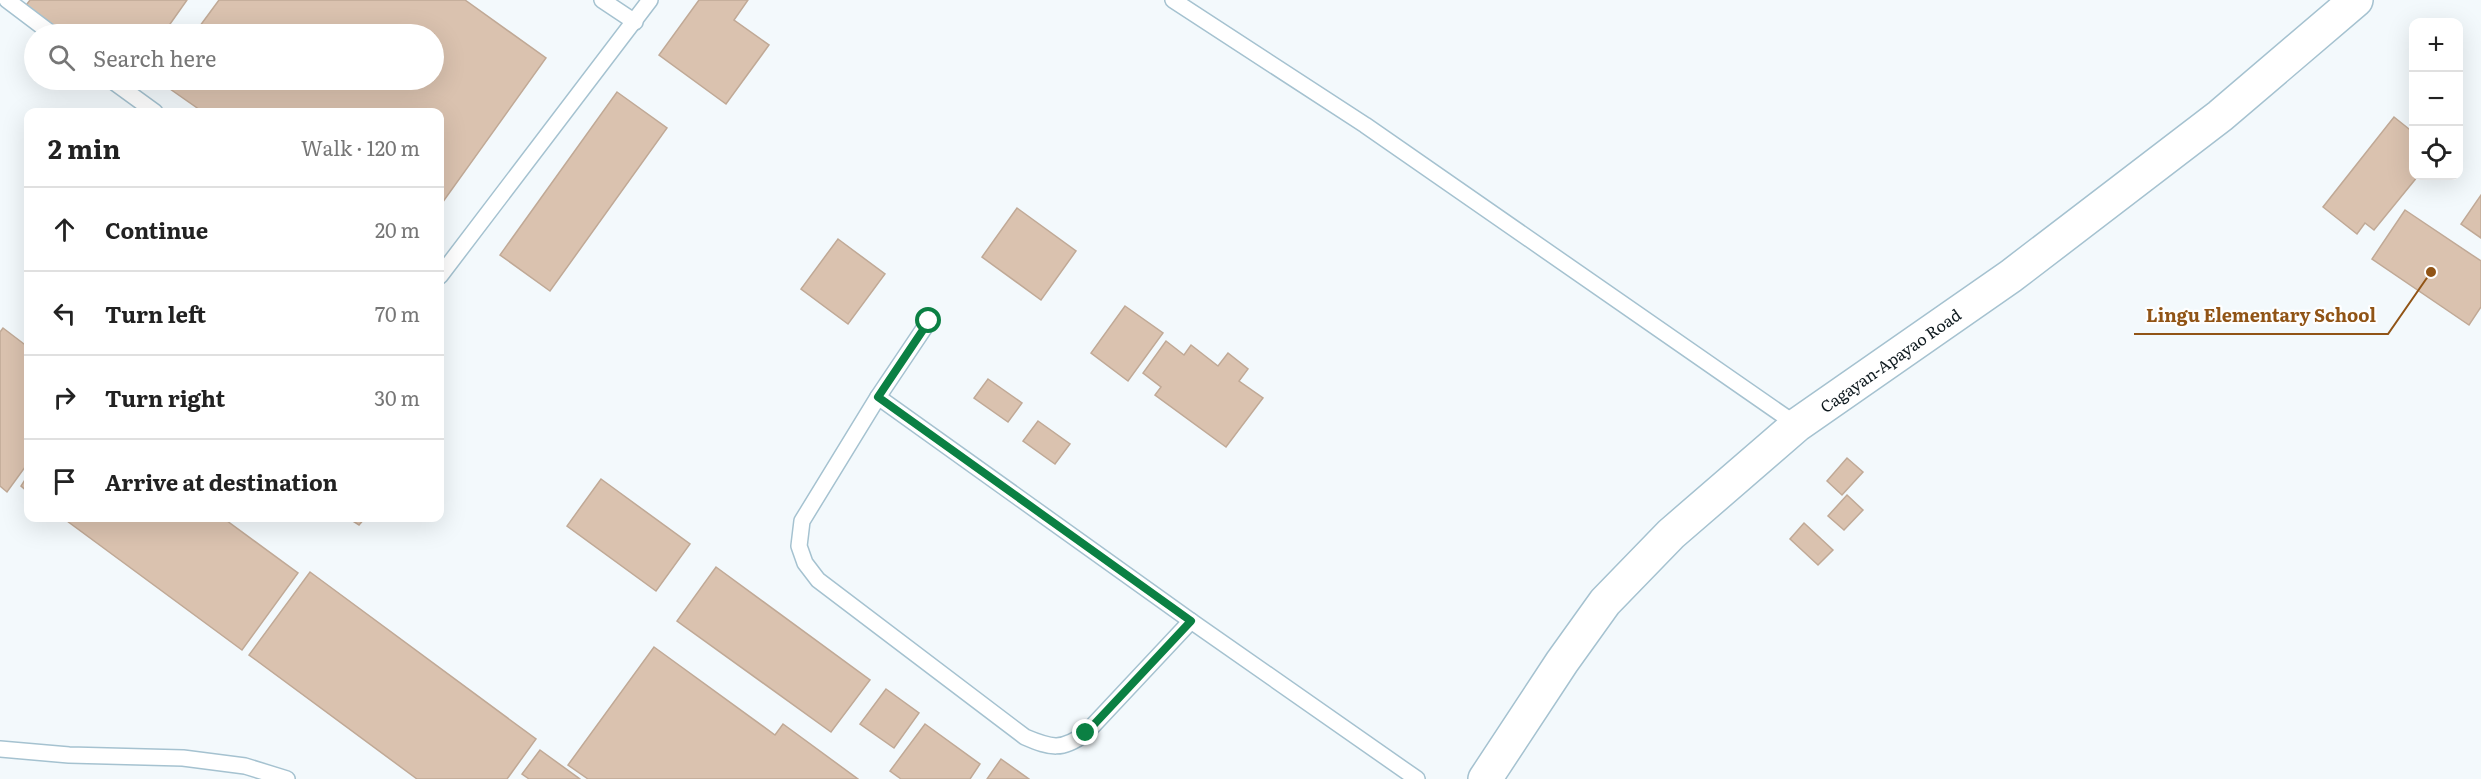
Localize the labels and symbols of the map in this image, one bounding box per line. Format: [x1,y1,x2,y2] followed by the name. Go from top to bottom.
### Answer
[2134,298,2388,334] callout: Lingu Elementary School
[2146,301,2376,328] text: Lingu Elementary School
[1815,302,1966,418] street label: Cagayan-Apayao Road
[915,307,941,333] route start
[1072,719,1098,745] route end

